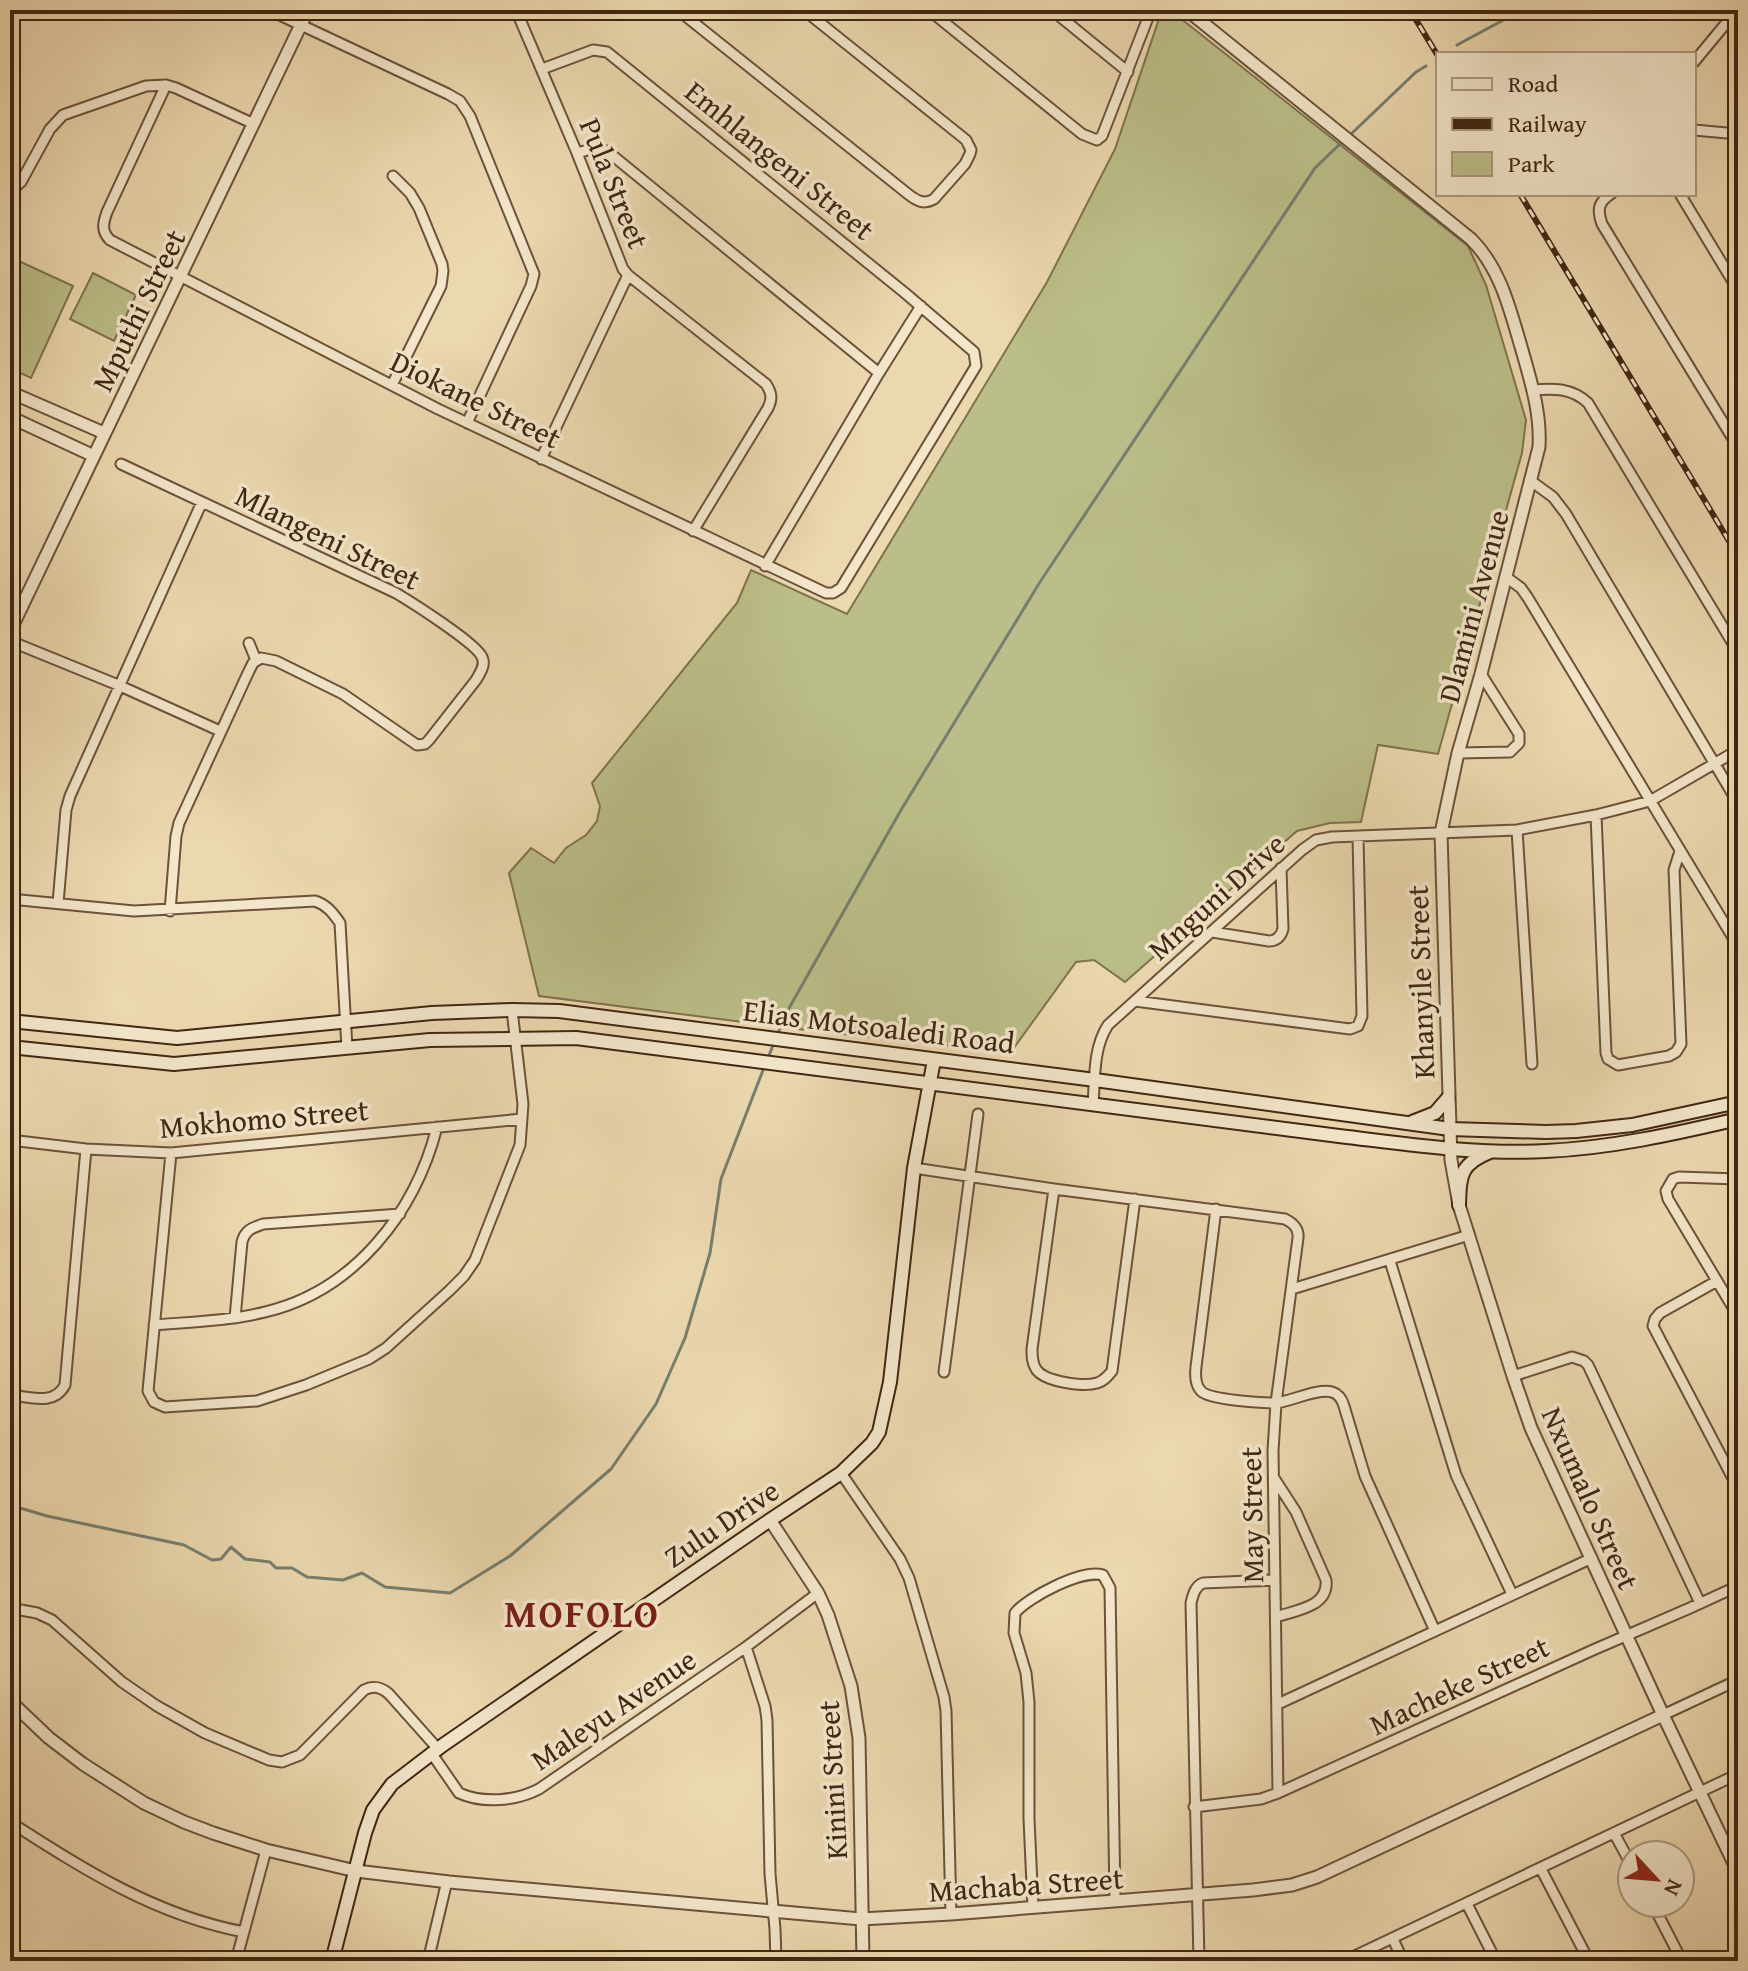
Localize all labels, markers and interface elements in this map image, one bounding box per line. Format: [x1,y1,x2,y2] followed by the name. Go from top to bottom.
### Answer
[1436,52,1696,196] legend
[1508,66,1558,101] text: Road
[676,70,885,251] street label: Emhlangeni Street
[1508,106,1587,141] text: Railway
[569,111,661,255] street label: Pula Street
[1508,146,1555,181] text: Park
[80,221,196,398] street label: Mputhi Street
[383,339,569,459] street label: Diokane Street
[228,473,428,601] street label: Mlangeni Street
[1426,505,1520,707] street label: Dlamini Avenue
[1137,822,1295,970] street label: Mnguni Drive
[1395,884,1445,1080] street label: Khanyile Street
[741,988,1017,1064] street label: Elias Motsoaledi Road
[158,1087,371,1149] street label: Mokhomo Street
[1531,1400,1651,1597] street label: Nxumalo Street
[1228,1446,1274,1583] street label: May Street
[655,1468,787,1578] street label: Zulu Drive
[504,1585,660,1641] district label: MOFOLO
[1362,1624,1556,1746] street label: Macheke Street
[521,1637,705,1781] street label: Maleyu Avenue
[806,1699,858,1861] street label: Kinini Street
[1616,1839,1696,1919] north arrow
[927,1855,1125,1913] street label: Machaba Street
[1656,1874,1692,1902] text: N

